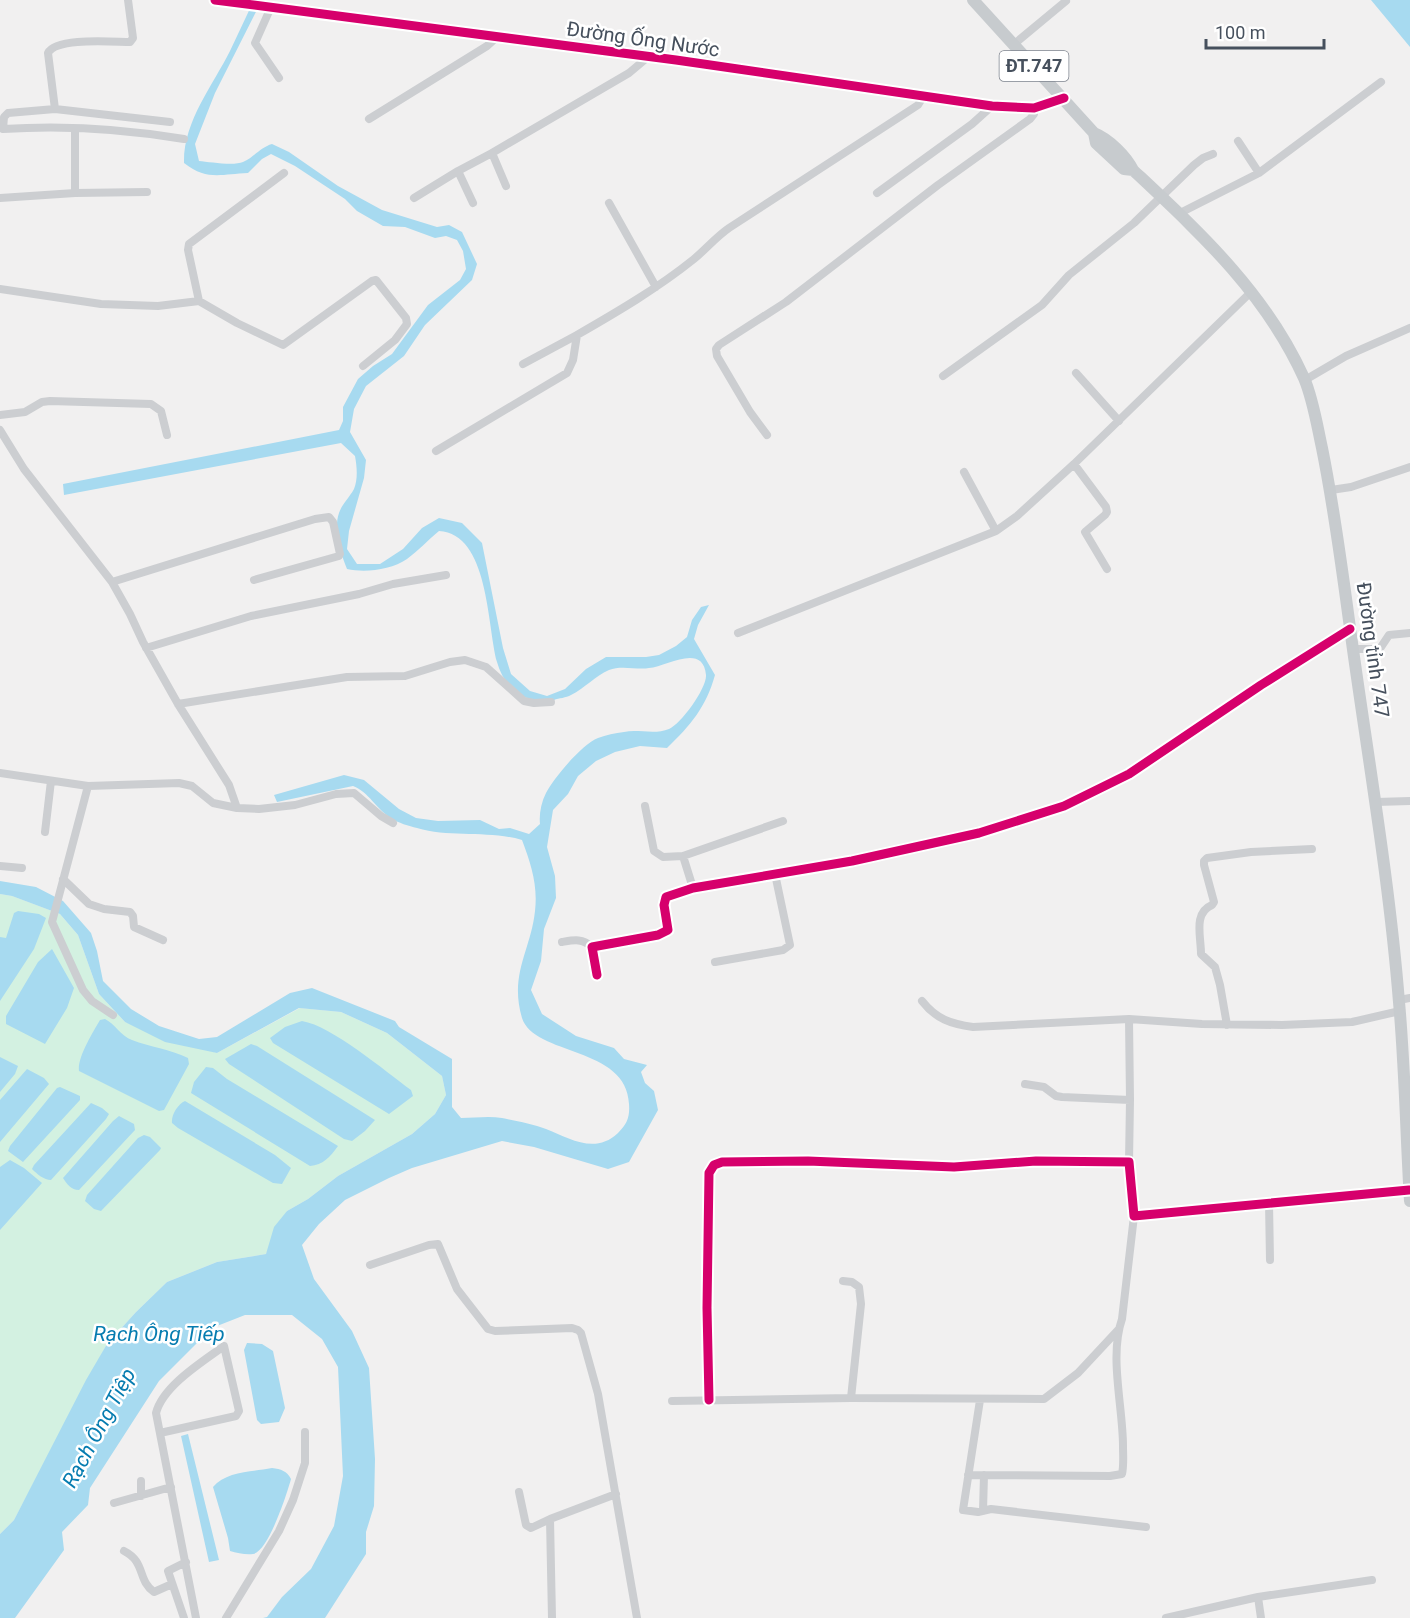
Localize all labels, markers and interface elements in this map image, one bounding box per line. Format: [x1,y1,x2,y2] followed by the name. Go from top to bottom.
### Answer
[1206,12,1324,50] scale bar
[565,15,721,62] street label: Đường Ống Nước
[1215,22,1266,43] text: 100 m
[1000,51,1068,81] road number: ĐT.747
[1352,581,1394,719] street label: Đường tỉnh 747
[93,1322,225,1346] water label: Rạch Ông Tiếp
[58,1364,140,1492] water label: Rạch Ông Tiệp

